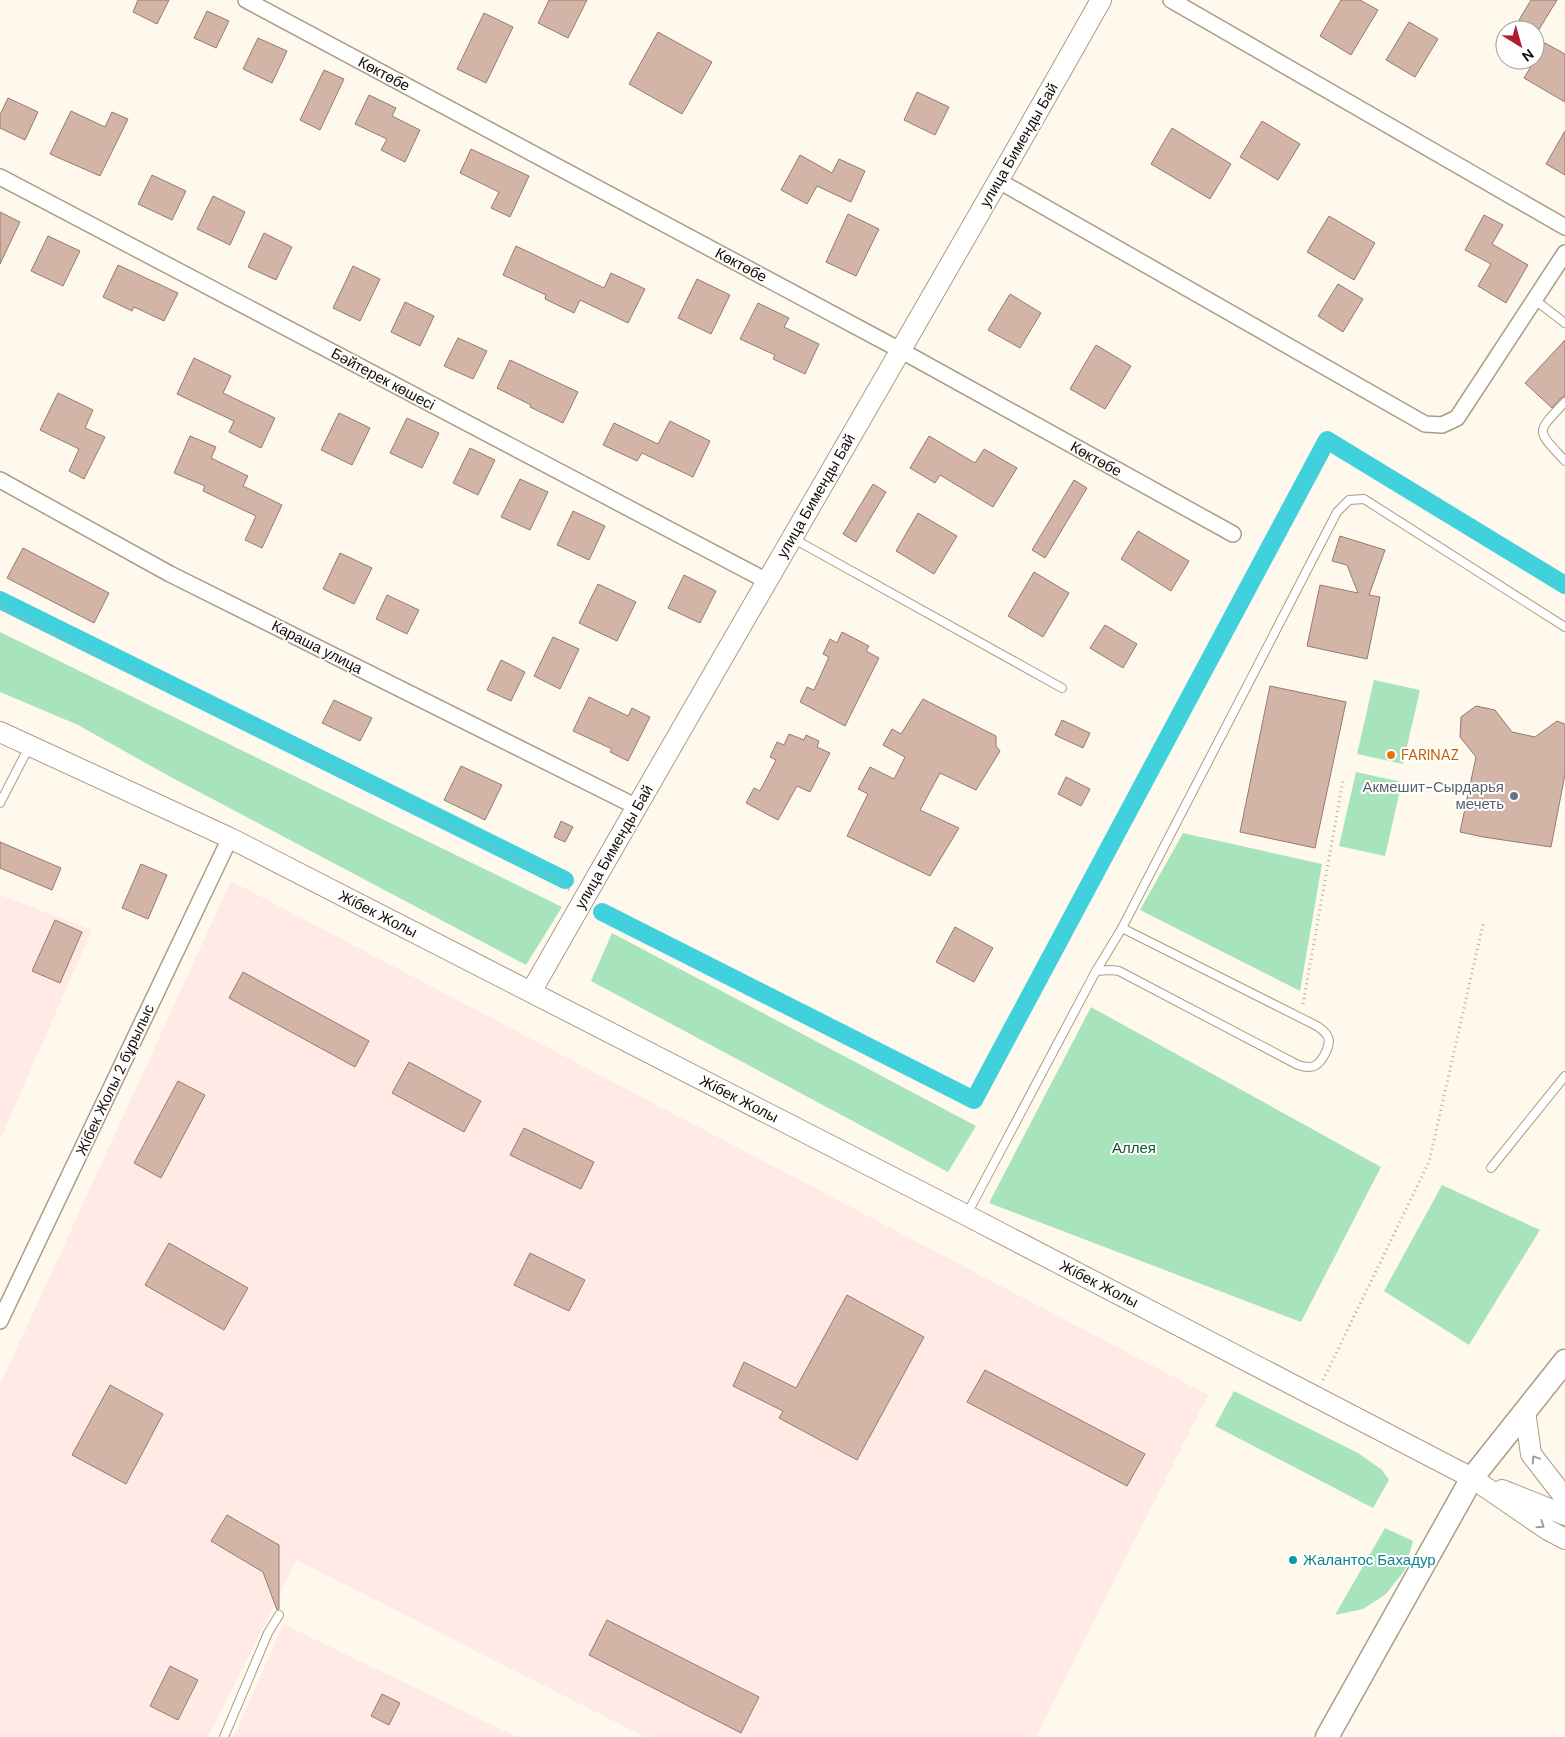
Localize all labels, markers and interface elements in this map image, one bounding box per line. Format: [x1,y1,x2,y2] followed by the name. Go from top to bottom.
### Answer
[1495,20,1545,70] north arrow
[1518,45,1537,66] text: N
[355,52,413,96] street label: Көктөбе
[975,79,1063,211] street label: улица Бименды Бай
[712,243,770,287] street label: Көктөбе
[328,343,438,415] street label: Бәйтерек көшесі
[772,430,860,562] street label: улица Бименды Бай
[1067,437,1125,481] street label: Көктөбе
[268,616,366,679] street label: Караша улица
[1401,745,1459,765] place label: FARINAZ
[1385,749,1397,761] marker: FARINAZ
[1362,777,1504,814] place label: Акмешит-Сырдарья мечеть
[570,781,658,913] street label: улица Бименды Бай
[1508,790,1520,802] marker: Акмешит-Сырдарья мечеть
[335,886,421,942] street label: Жібек Жолы
[71,1001,159,1159] street label: Жібек Жолы 2 бұрылыс
[696,1071,782,1127] street label: Жібек Жолы
[1112,1138,1156,1158] park label: Аллея
[1056,1256,1142,1312] street label: Жібек Жолы
[1532,1455,1541,1465] one-way arrow
[1535,1519,1545,1528] one-way arrow
[1303,1550,1436,1570] place label: Жалантос Бахадур
[1287,1554,1299,1566] marker: Жалантос Бахадур

